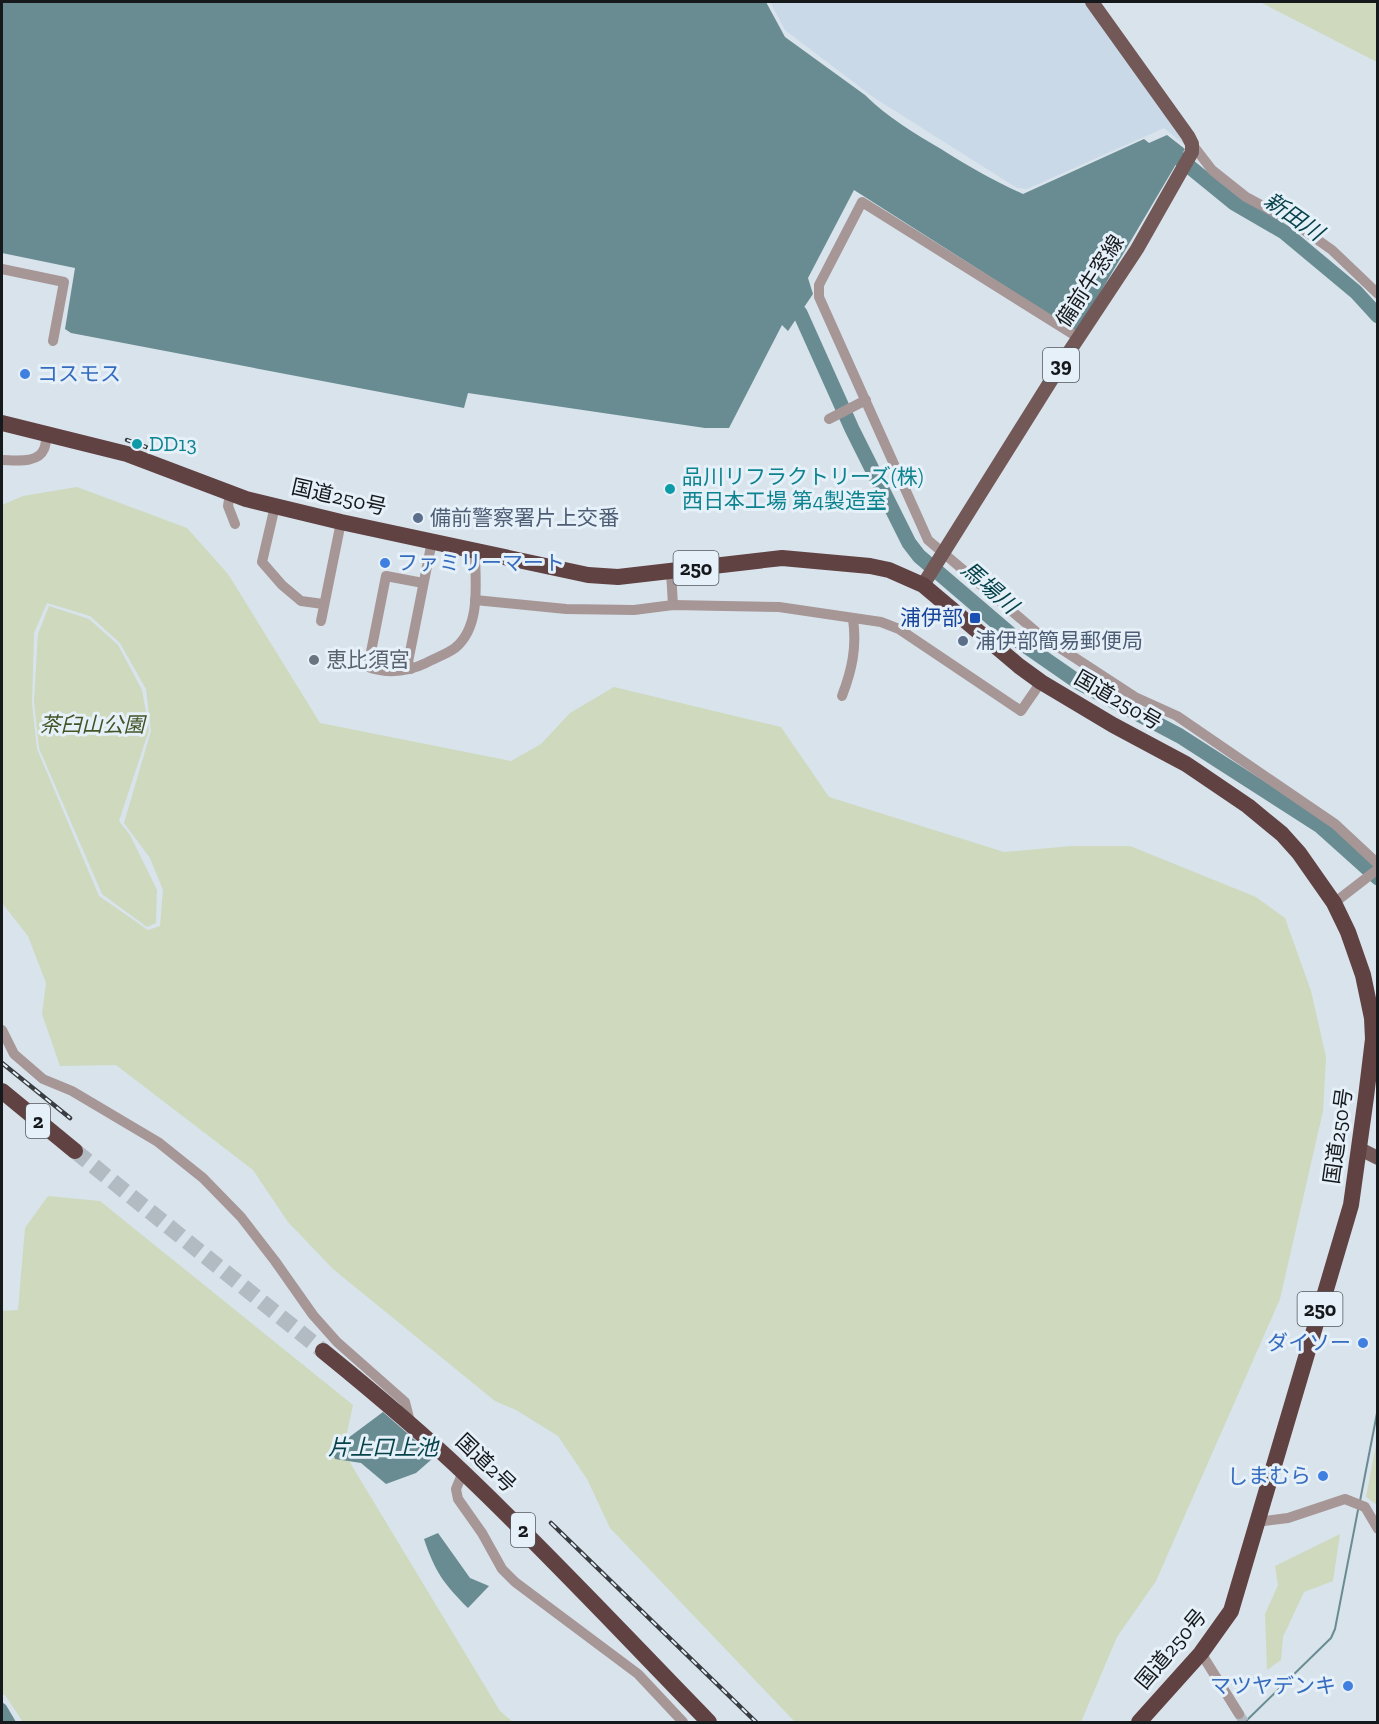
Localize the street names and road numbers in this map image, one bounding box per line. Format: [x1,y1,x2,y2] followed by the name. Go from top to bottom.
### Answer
[1051,230,1129,332] street label: 備前牛窓線
[1043,348,1079,382] road number: 39
[289,473,389,520] street label: 国道250号
[674,551,718,585] road number: 250
[1070,665,1166,735] street label: 国道250号
[1318,1086,1357,1186] street label: 国道250号
[26,1104,50,1138] road number: 2
[1298,1292,1342,1326] road number: 250
[451,1428,522,1497] street label: 国道2号
[511,1513,535,1547] road number: 2
[1130,1604,1211,1694] street label: 国道250号

